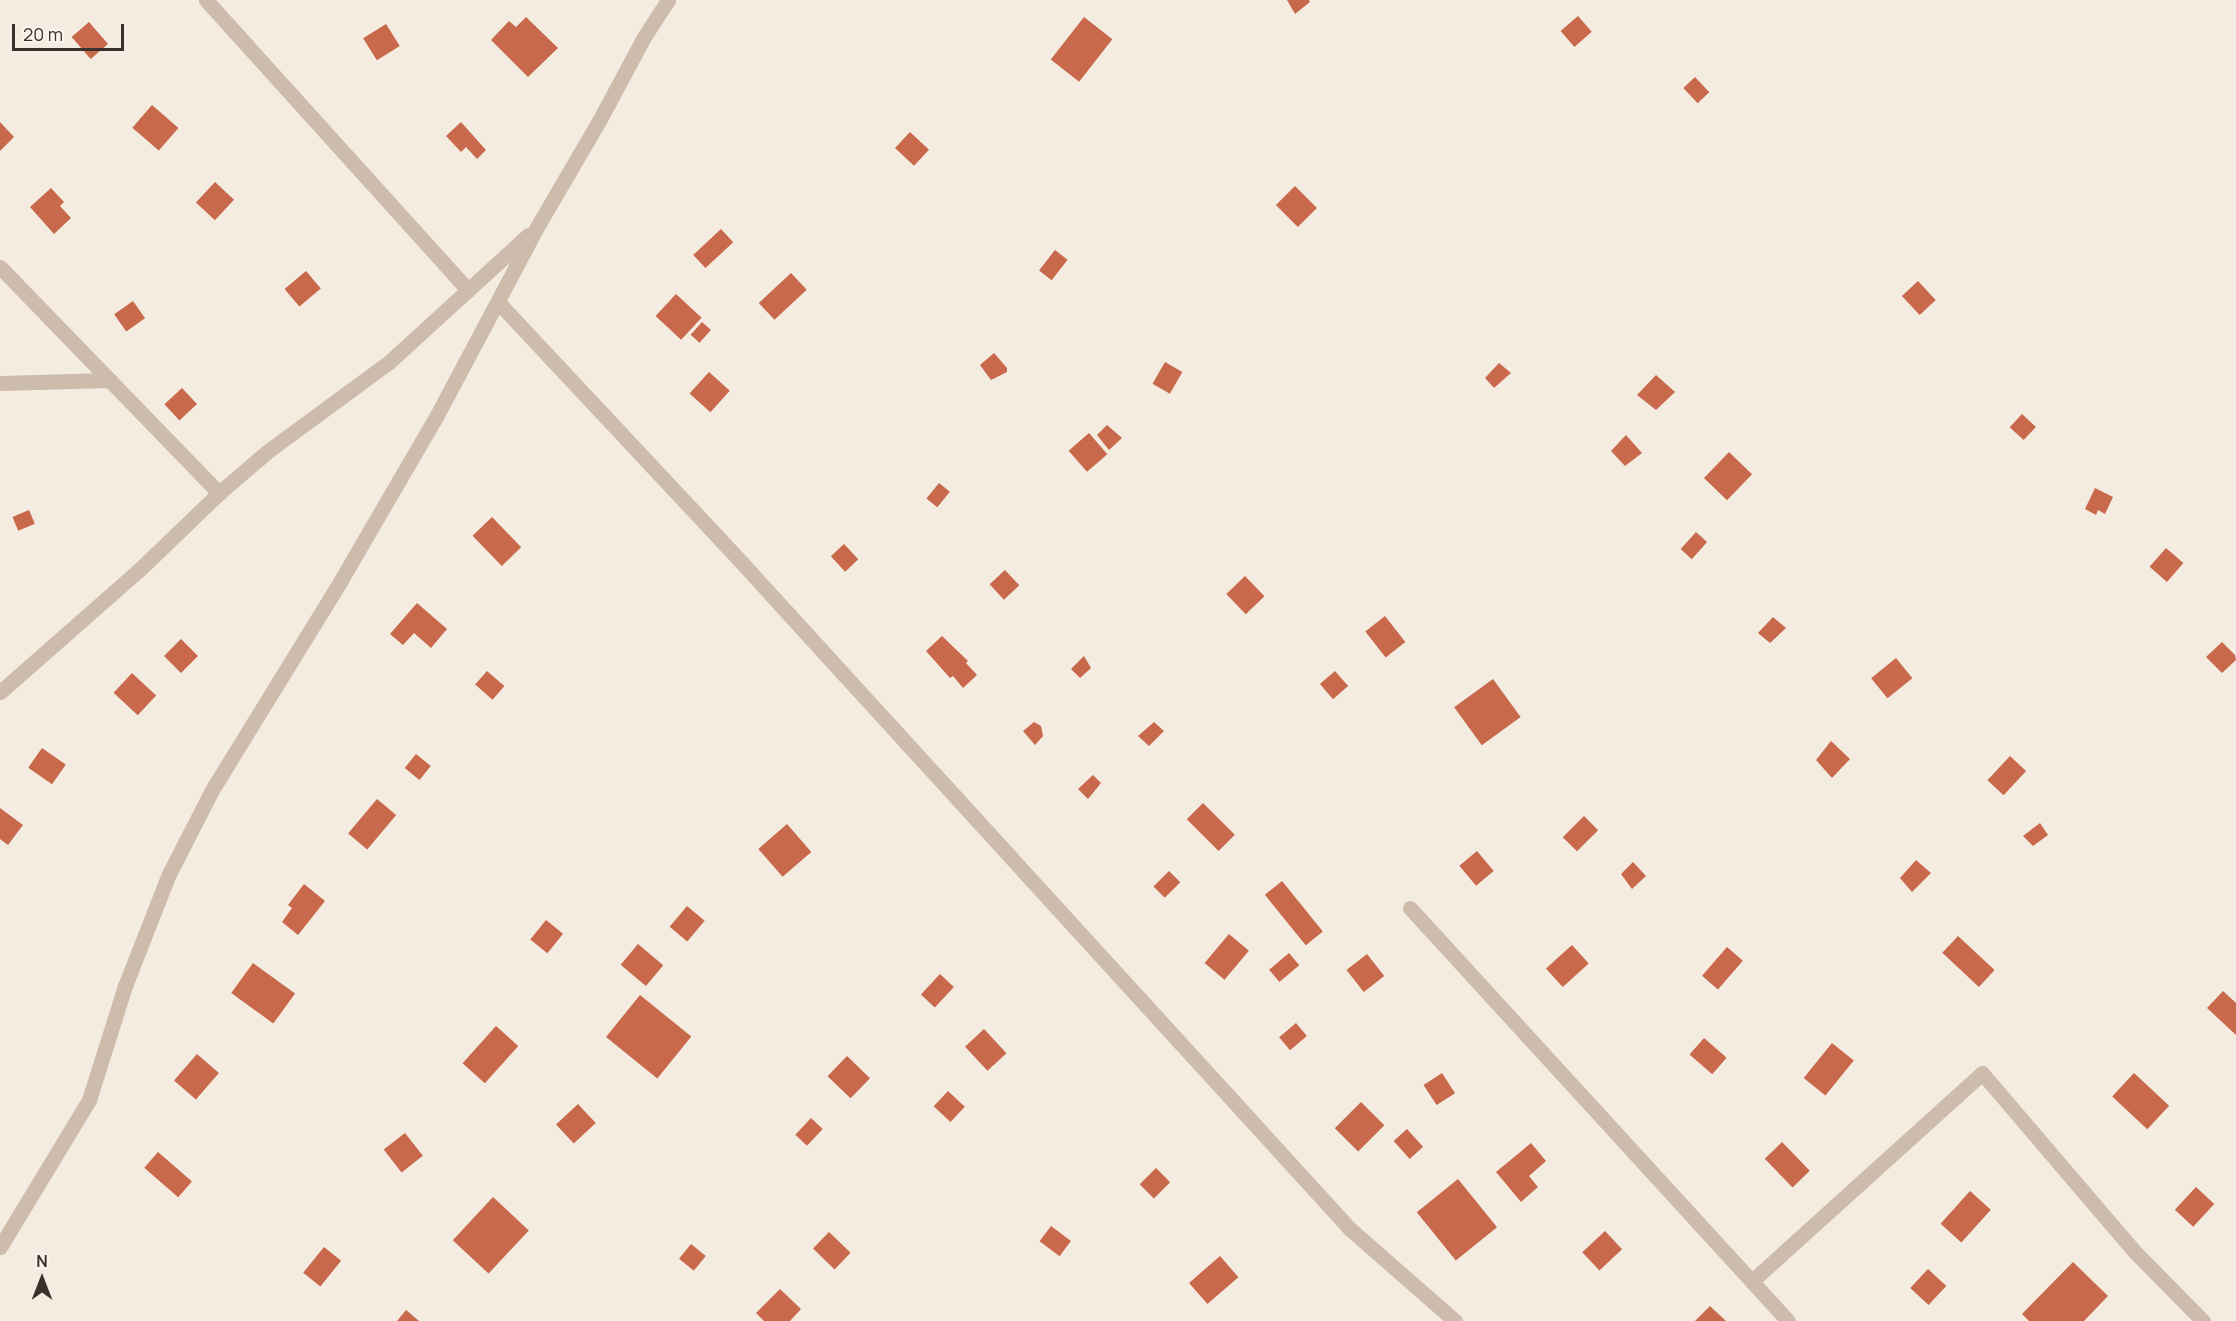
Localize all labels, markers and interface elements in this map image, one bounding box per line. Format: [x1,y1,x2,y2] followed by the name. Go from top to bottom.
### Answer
[15,12,128,50] scale bar
[23,22,63,46] text: 20 m
[12,1249,72,1309] north arrow
[36,1250,48,1272] text: N

